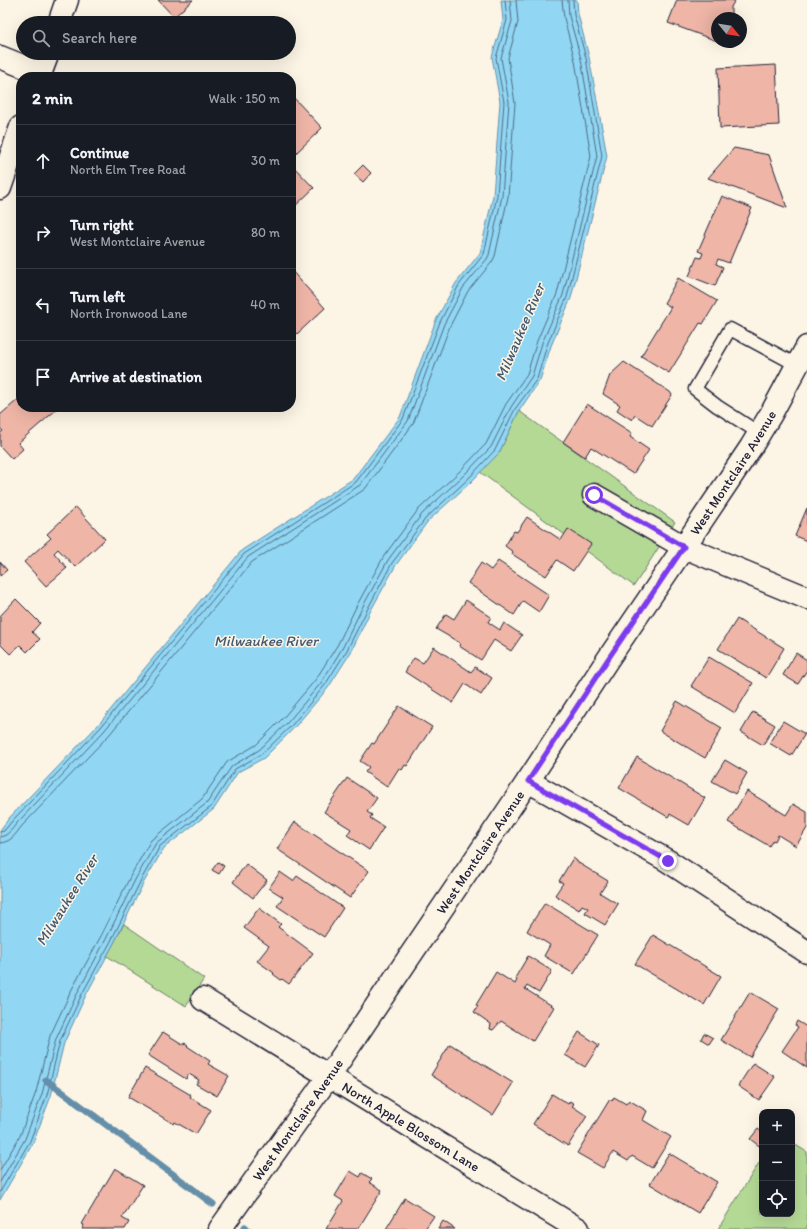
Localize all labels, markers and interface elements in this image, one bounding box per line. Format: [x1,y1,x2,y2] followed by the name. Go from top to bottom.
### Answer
[711,12,747,48] north arrow
[16,16,296,60] search box
[30,27,52,49] icon: search
[62,29,137,47] text: Search here
[32,88,72,108] text: 2 min
[209,91,280,106] text: Walk · 150 m
[70,144,129,162] text: Continue
[32,150,54,172] icon: ahead
[251,153,280,168] text: 30 m
[70,162,186,177] text: North Elm Tree Road
[70,216,134,234] text: Turn right
[32,222,54,244] icon: right
[251,225,280,240] text: 80 m
[70,234,205,249] text: West Montclaire Avenue
[491,279,549,383] water label: Milwaukee River
[70,288,125,306] text: Turn left
[32,294,54,316] icon: left
[250,297,280,312] text: 40 m
[70,306,188,321] text: North Ironwood Lane
[32,366,54,388] icon: arrive
[70,368,202,386] text: Arrive at destination
[686,407,780,539] street label: West Montclaire Avenue
[585,486,603,504] route start
[214,632,320,650] water label: Milwaukee River
[433,787,528,917] street label: West Montclaire Avenue
[32,849,103,949] water label: Milwaukee River
[659,852,677,870] route end
[249,1056,347,1184] street label: West Montclaire Avenue
[339,1078,483,1176] street label: North Apple Blossom Lane
[759,1109,795,1217] map controls
[759,1109,795,1145] button: +
[759,1145,795,1181] button: −
[759,1181,795,1217] button: locate

